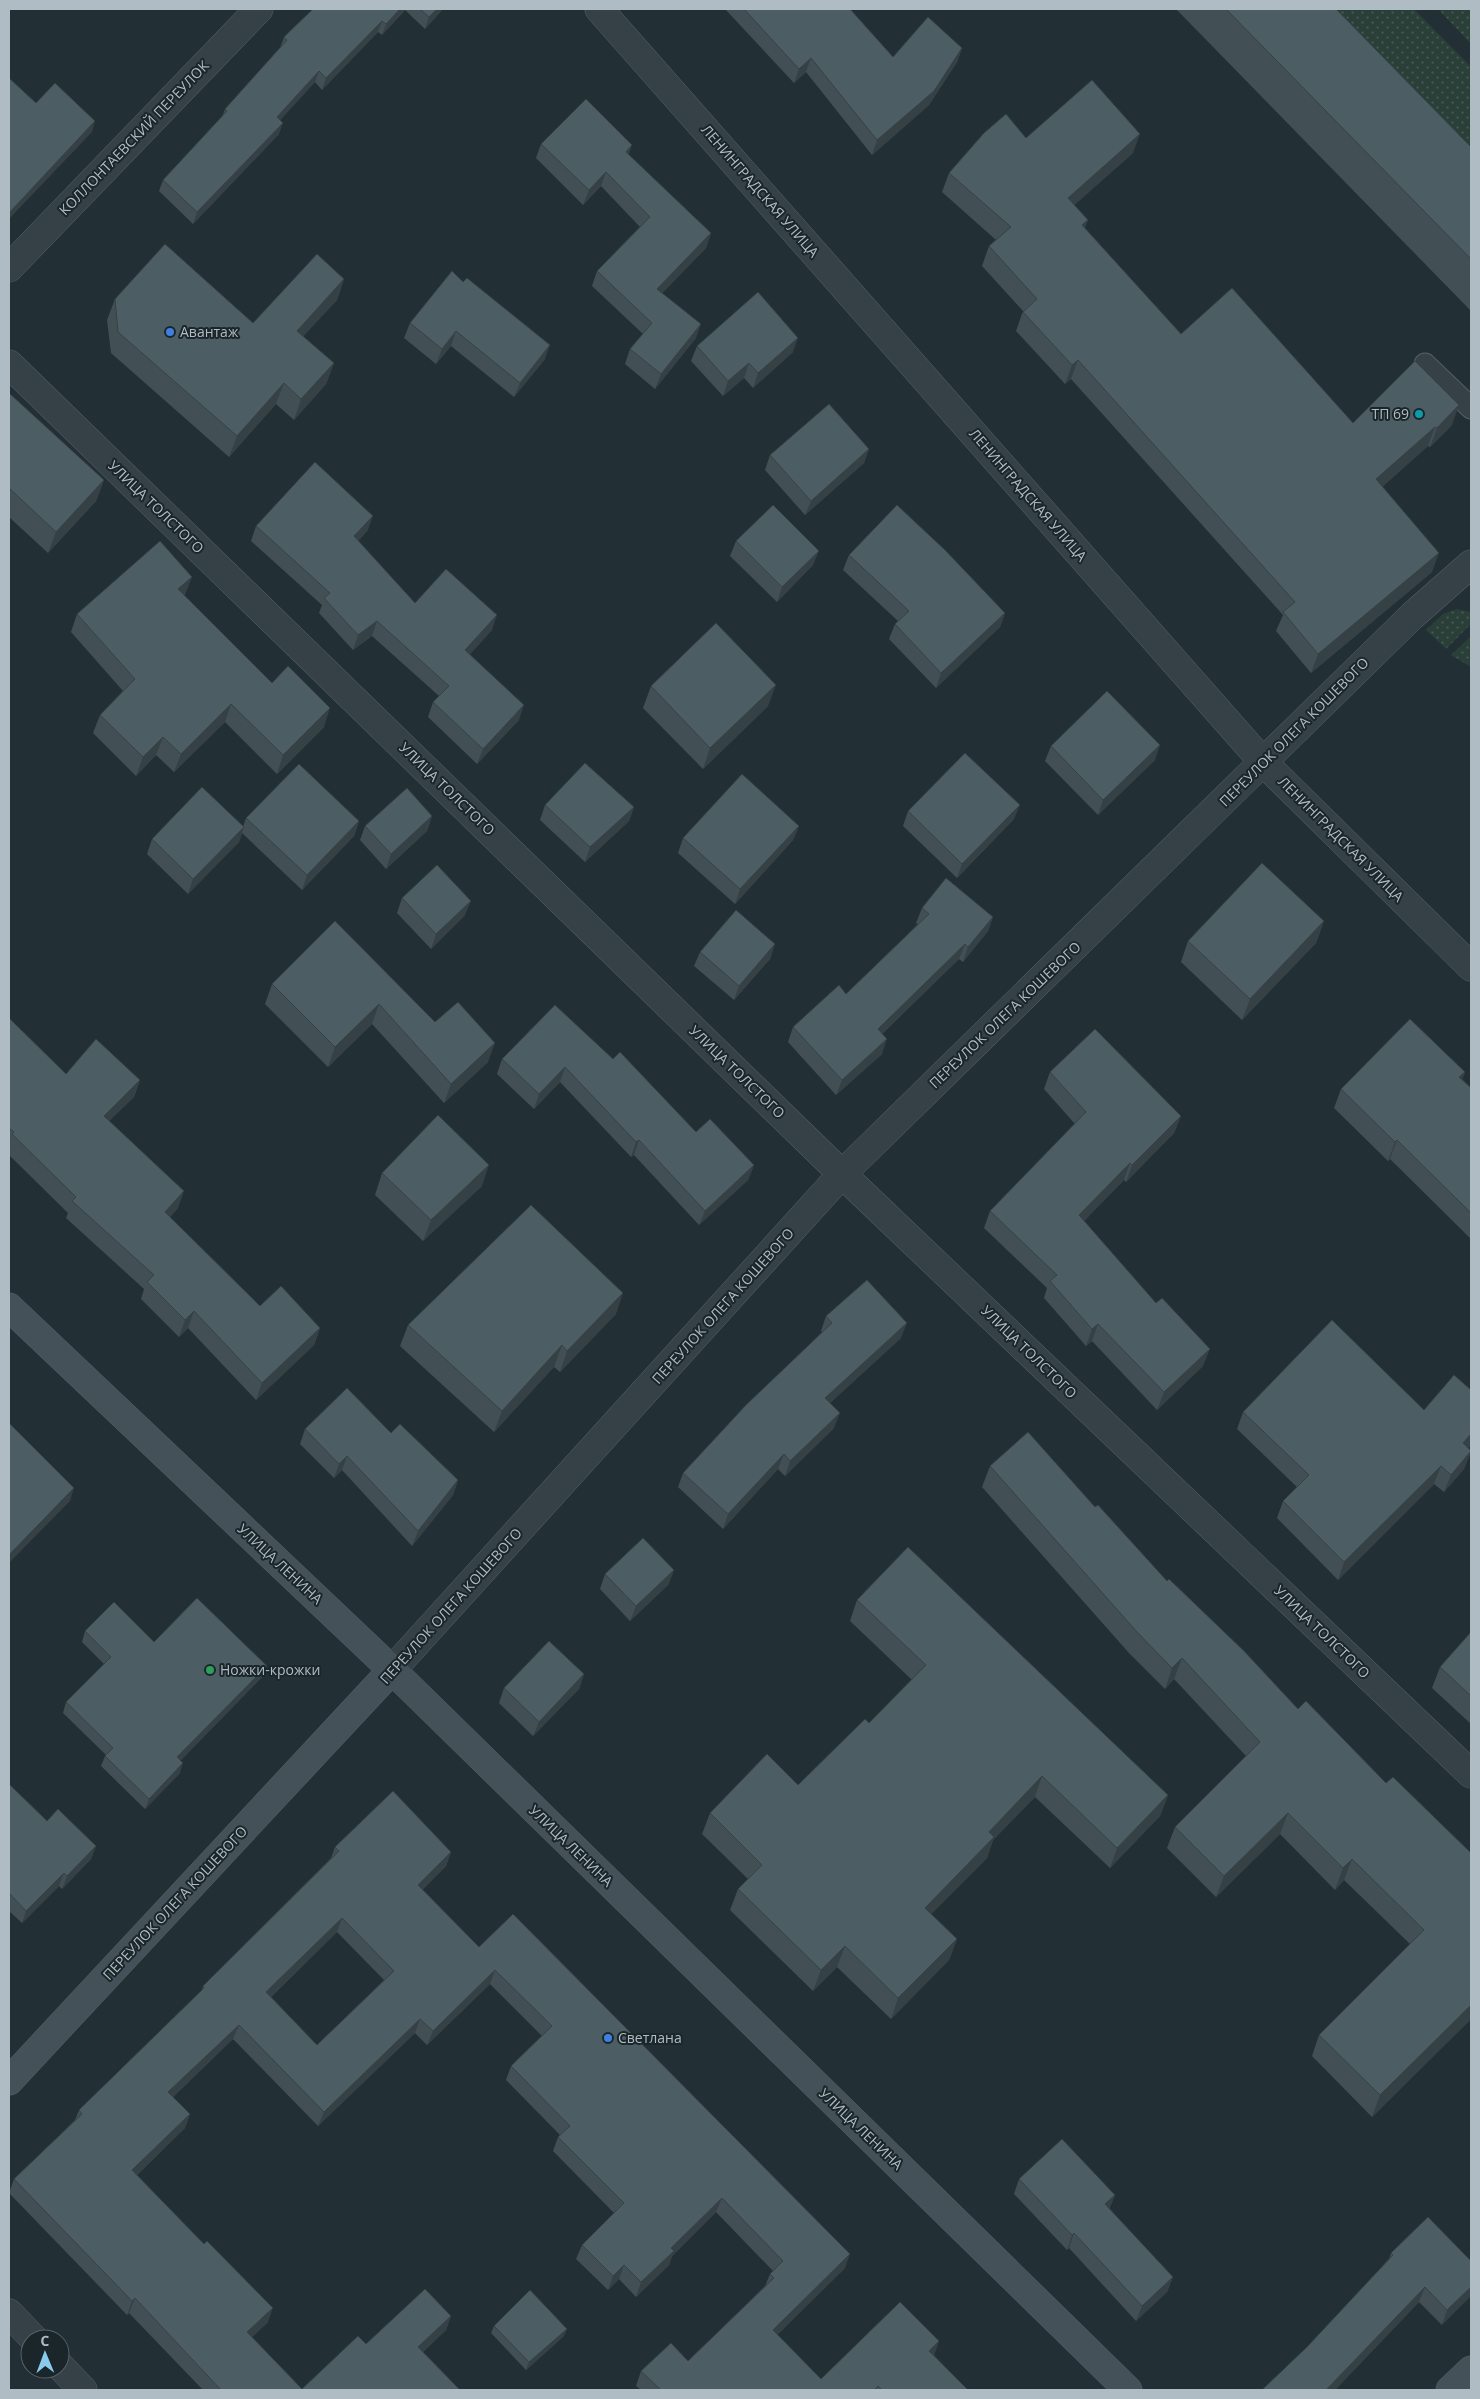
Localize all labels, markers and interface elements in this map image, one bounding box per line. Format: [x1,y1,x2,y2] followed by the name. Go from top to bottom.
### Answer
[55,56,213,219] street label: КОЛЛОНТАЕВСКИЙ ПЕРЕУЛОК
[697,120,823,261] street label: ЛЕНИНГРАДСКАЯ УЛИЦА
[180,322,239,341] place label: Авантаж
[164,326,176,338] marker: Авантаж
[1371,404,1409,423] place label: ТП 69
[1413,408,1425,420] marker: ТП 69
[965,424,1091,565] street label: ЛЕНИНГРАДСКАЯ УЛИЦА
[104,456,208,557] street label: УЛИЦА ТОЛСТОГО
[1215,653,1372,810] street label: ПЕРЕУЛОК ОЛЕГА КОШЕВОГО
[395,738,499,839] street label: УЛИЦА ТОЛСТОГО
[1275,772,1408,906] street label: ЛЕНИНГРАДСКАЯ УЛИЦА
[925,937,1085,1092] street label: ПЕРЕУЛОК ОЛЕГА КОШЕВОГО
[685,1021,789,1122] street label: УЛИЦА ТОЛСТОГО
[647,1224,798,1388] street label: ПЕРЕУЛОК ОЛЕГА КОШЕВОГО
[977,1301,1081,1402] street label: УЛИЦА ТОЛСТОГО
[234,1519,327,1608] street label: УЛИЦА ЛЕНИНА
[375,1524,526,1688] street label: ПЕРЕУЛОК ОЛЕГА КОШЕВОГО
[1270,1581,1374,1682] street label: УЛИЦА ТОЛСТОГО
[220,1660,320,1679] place label: Ножки-крожки
[204,1664,216,1676] marker: Ножки-крожки
[525,1801,618,1891] street label: УЛИЦА ЛЕНИНА
[98,1822,251,1984] street label: ПЕРЕУЛОК ОЛЕГА КОШЕВОГО
[618,2028,682,2047] place label: Светлана
[602,2032,614,2044] marker: Светлана
[815,2084,908,2174] street label: УЛИЦА ЛЕНИНА
[20,2329,70,2379] north arrow
[40,2331,49,2350] text: С

